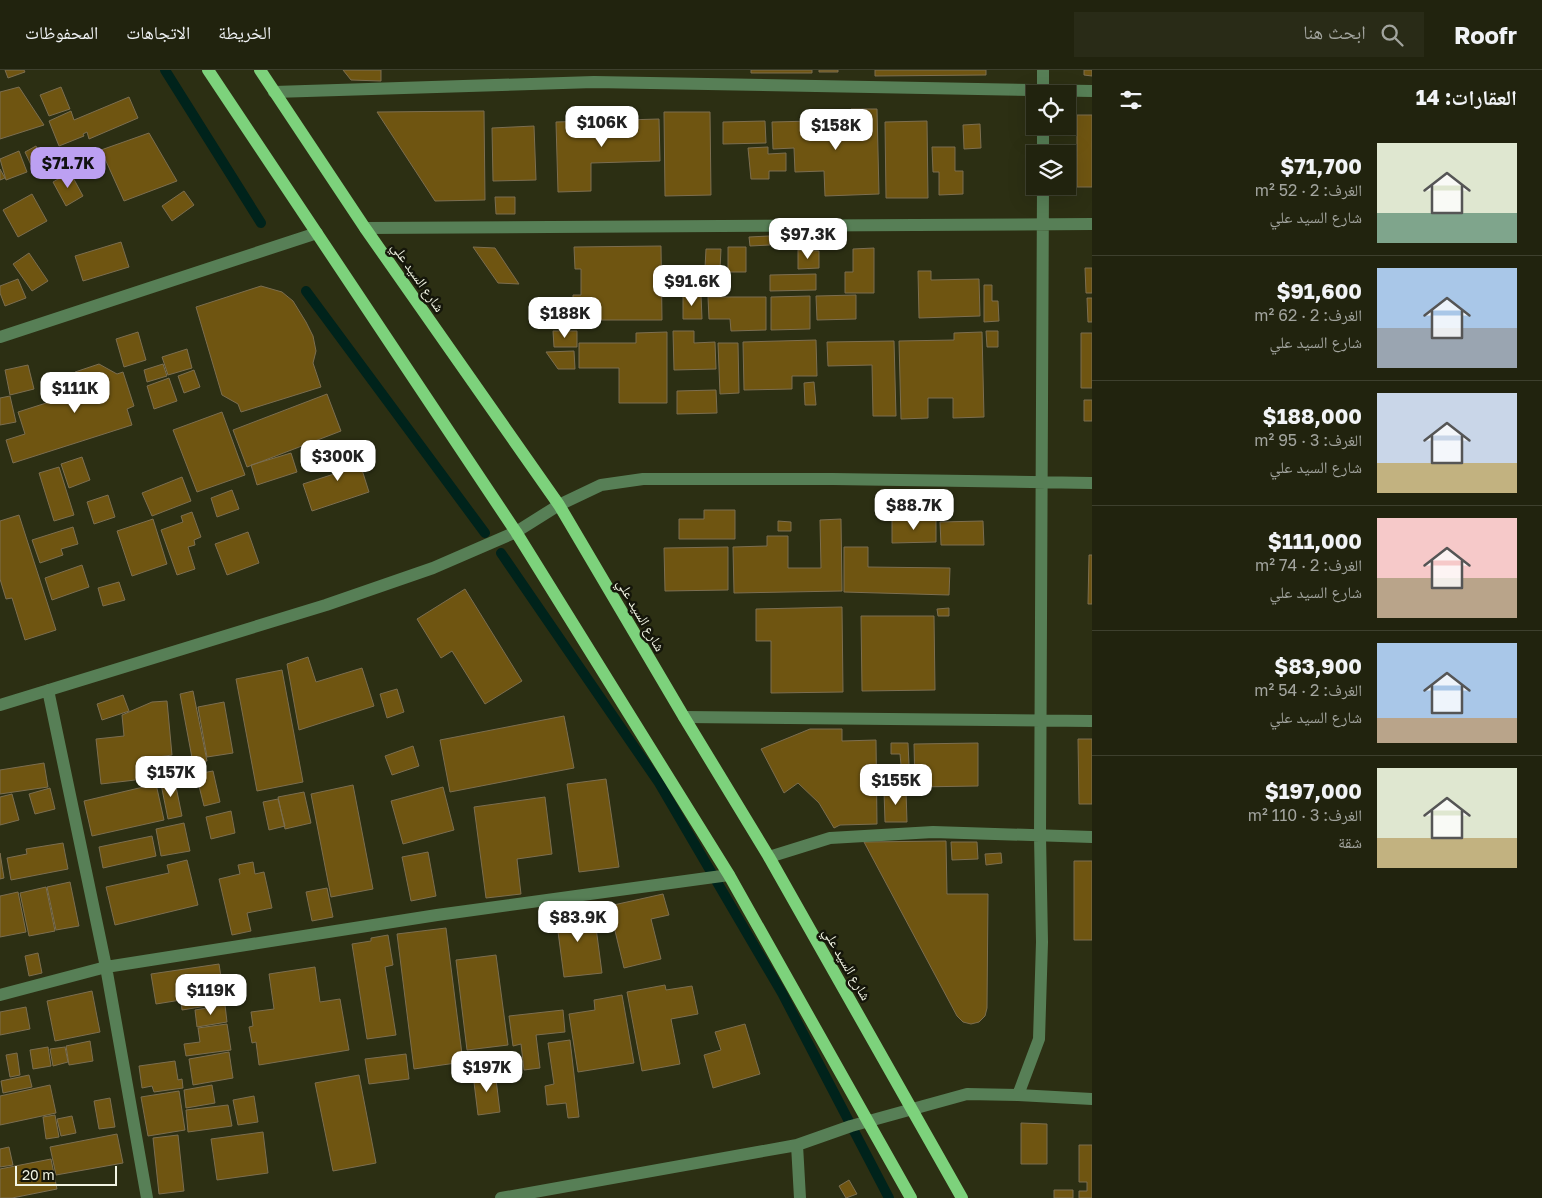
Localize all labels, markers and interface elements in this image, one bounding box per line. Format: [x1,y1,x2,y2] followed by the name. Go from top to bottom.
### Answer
[1074,12,1424,57] search box
[1303,20,1366,43] text: ابحث هنا
[1454,20,1517,49] text: Roofr
[25,21,98,43] text: المحفوظات
[126,21,190,43] text: الاتجاهات
[218,21,271,43] text: الخريطة
[1378,21,1406,49] icon: search
[1416,84,1517,110] text: العقارات: 14
[1026,85,1076,195] map controls
[1026,85,1076,135] button: locate
[1117,86,1145,114] icon: filters
[567,106,637,148] pin: $106K
[801,108,871,151] pin: $158K
[576,112,628,132] text: $106K
[811,115,861,135] text: $158K
[1026,145,1076,195] button: layers
[27,146,109,189] pin: $71.7K
[41,153,95,173] text: $71.7K
[1280,153,1362,179] text: $71,700
[1417,163,1477,223] icon: home
[1255,180,1362,200] text: الغرف: 2 · 52 m²
[1269,207,1362,227] text: شارع السيد علي
[767,218,849,260] pin: $97.3K
[780,224,836,244] text: $97.3K
[385,239,449,317] street label: شارع السيد علي
[651,264,733,307] pin: $91.6K
[664,271,720,291] text: $91.6K
[1276,278,1362,304] text: $91,600
[1417,288,1477,348] icon: home
[530,296,600,339] pin: $188K
[539,303,591,323] text: $188K
[1254,305,1362,325] text: الغرف: 2 · 62 m²
[1269,332,1362,352] text: شارع السيد علي
[40,372,110,414] pin: $111K
[51,378,99,398] text: $111K
[1263,403,1362,429] text: $188,000
[1417,413,1477,473] icon: home
[1254,430,1362,450] text: الغرف: 3 · 95 m²
[303,440,373,482] pin: $300K
[312,446,364,466] text: $300K
[1269,457,1362,477] text: شارع السيد علي
[873,488,955,531] pin: $88.7K
[886,495,942,515] text: $88.7K
[1268,528,1362,554] text: $111,000
[1417,538,1477,598] icon: home
[1255,555,1362,575] text: الغرف: 2 · 74 m²
[611,575,669,656] street label: شارع السيد علي
[1269,582,1362,602] text: شارع السيد علي
[1274,653,1362,679] text: $83,900
[1417,663,1477,723] icon: home
[1254,680,1362,700] text: الغرف: 2 · 54 m²
[1269,707,1362,727] text: شارع السيد علي
[136,756,206,798] pin: $157K
[146,762,196,782] text: $157K
[861,764,931,806] pin: $155K
[871,770,921,790] text: $155K
[1265,778,1362,804] text: $197,000
[1417,788,1477,848] icon: home
[1248,805,1362,825] text: الغرف: 3 · 110 m²
[1338,832,1362,852] text: شقة
[537,900,619,943] pin: $83.9K
[549,907,607,927] text: $83.9K
[817,924,875,1005] street label: شارع السيد علي
[176,974,246,1016] pin: $119K
[187,980,235,1000] text: $119K
[452,1050,522,1093] pin: $197K
[462,1057,512,1077] text: $197K
[15,1163,118,1186] scale bar
[22,1166,55,1183] text: 20 m

